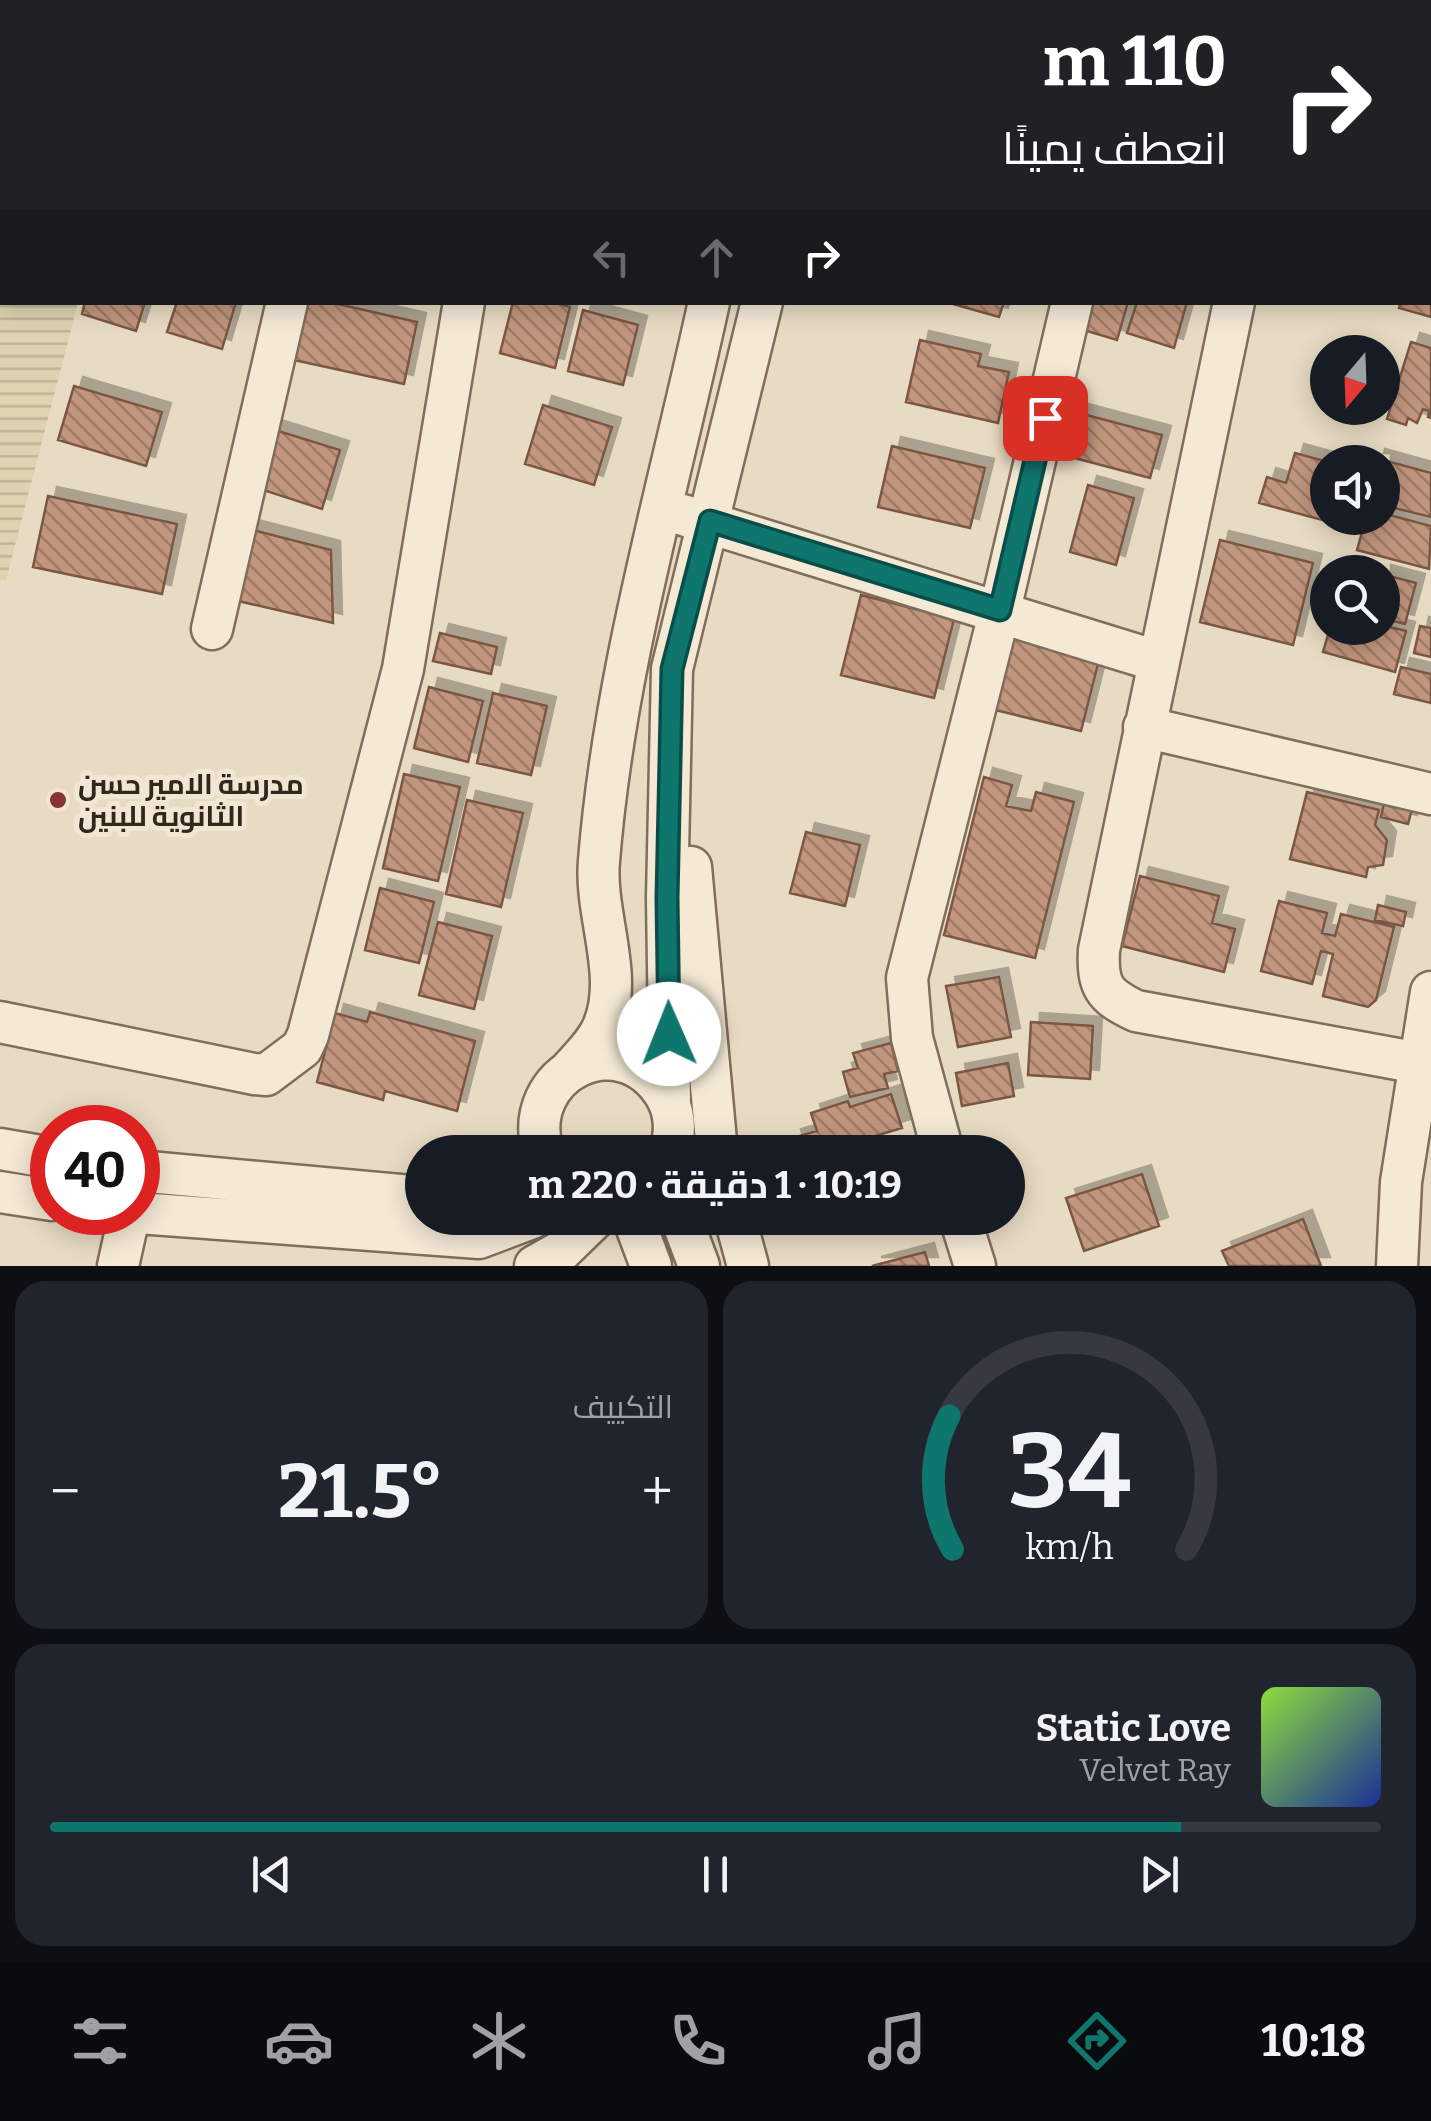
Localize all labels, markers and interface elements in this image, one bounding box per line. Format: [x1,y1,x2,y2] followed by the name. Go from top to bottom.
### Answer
[1043,20,1227,104] text: 110 m
[1262,40,1392,170] icon: right
[1002,122,1227,176] text: انعطف يمينًا
[584,230,639,285] icon: left
[689,230,744,285] icon: ahead
[794,230,849,285] icon: right
[1310,335,1400,425] north arrow
[1310,335,1400,645] map controls
[1003,376,1088,461] pin
[1018,391,1073,446] icon: arrive
[1310,445,1400,535] button: sound
[1310,555,1400,645] button: search
[78,768,304,833] place label: مدرسة الامير حسن الثانوية للبنين
[47,789,69,811] marker: مدرسة الامير حسن الثانوية للبنين
[617,982,721,1086] position arrow
[30,1105,160,1235] speed limit sign: 40
[528,1162,902,1208] text: 10:19 · 1 دقيقة · 220 m
[573,1388,673,1426] text: التكييف
[1008,1410,1131,1535] text: 34
[278,1447,444,1537] text: 21.5°
[50,1459,80,1525] text: −
[642,1459,673,1525] text: +
[1025,1526,1114,1568] text: km/h
[1036,1705,1231,1751] text: Static Love
[1079,1751,1231,1789] text: Velvet Ray
[244,1847,299,1902] icon: previous
[688,1847,743,1902] icon: pause
[1132,1847,1187,1902] icon: next
[65,2006,135,2076] icon: filters
[264,2006,334,2076] icon: car
[464,2006,534,2076] icon: climate
[663,2006,733,2076] icon: phone
[862,2006,932,2076] icon: music
[1062,2006,1132,2076] icon: directions
[1261,2014,1366,2068] text: 10:18

